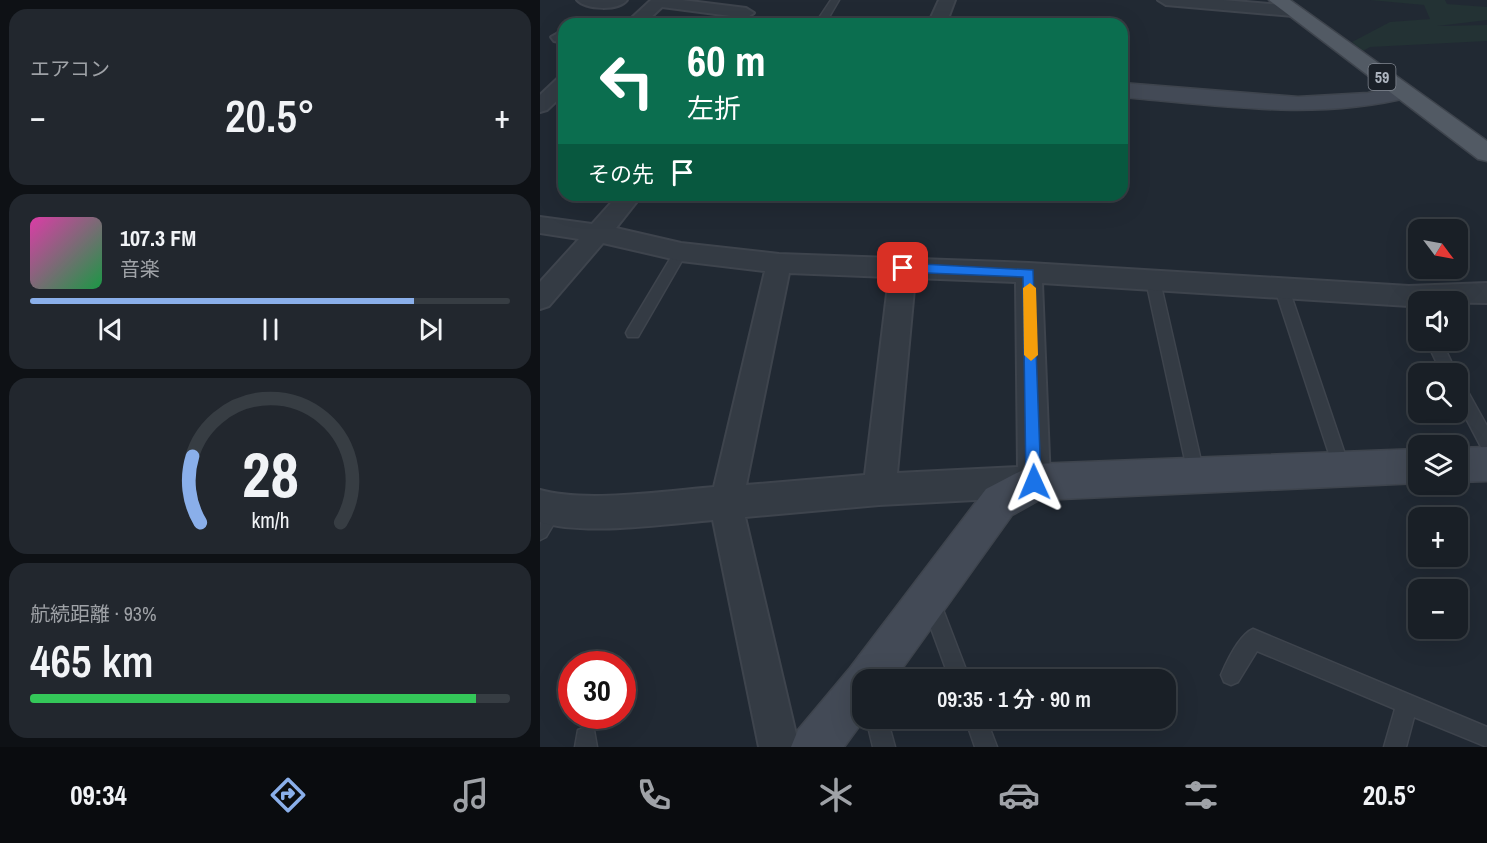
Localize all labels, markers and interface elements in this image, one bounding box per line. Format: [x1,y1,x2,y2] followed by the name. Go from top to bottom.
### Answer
[687,33,766,89] text: 60 m
[588,42,666,120] icon: left
[30,55,110,82] text: エアコン
[1368,64,1396,90] road number: 59
[225,85,315,146] text: 20.5°
[687,90,741,126] text: 左折
[30,94,46,138] text: −
[494,94,510,138] text: +
[666,156,699,189] icon: arrive
[588,159,654,189] text: その先
[1408,219,1468,279] north arrow
[1408,219,1468,639] map controls
[120,223,196,253] text: 107.3 FM
[877,242,928,293] pin
[886,251,919,284] icon: arrive
[120,255,160,282] text: 音楽
[1408,291,1468,351] button: sound
[94,313,127,346] icon: previous
[254,313,287,346] icon: pause
[414,313,447,346] icon: next
[1408,363,1468,423] button: search
[242,432,298,516] text: 28
[1408,435,1468,495] button: layers
[1002,450,1066,514] position arrow
[251,506,289,535] text: km/h
[1408,507,1468,567] button: +
[1408,579,1468,639] button: −
[30,600,157,627] text: 航続距離 · 93%
[30,630,154,691] text: 465 km
[558,651,636,729] speed limit sign: 30
[937,684,1091,714] text: 09:35 · 1 分 · 90 m
[267,774,309,816] icon: directions
[450,774,492,816] icon: music
[633,774,675,816] icon: phone
[815,774,857,816] icon: climate
[998,774,1040,816] icon: car
[1180,774,1222,816] icon: filters
[70,777,127,813] text: 09:34
[1363,777,1417,813] text: 20.5°

